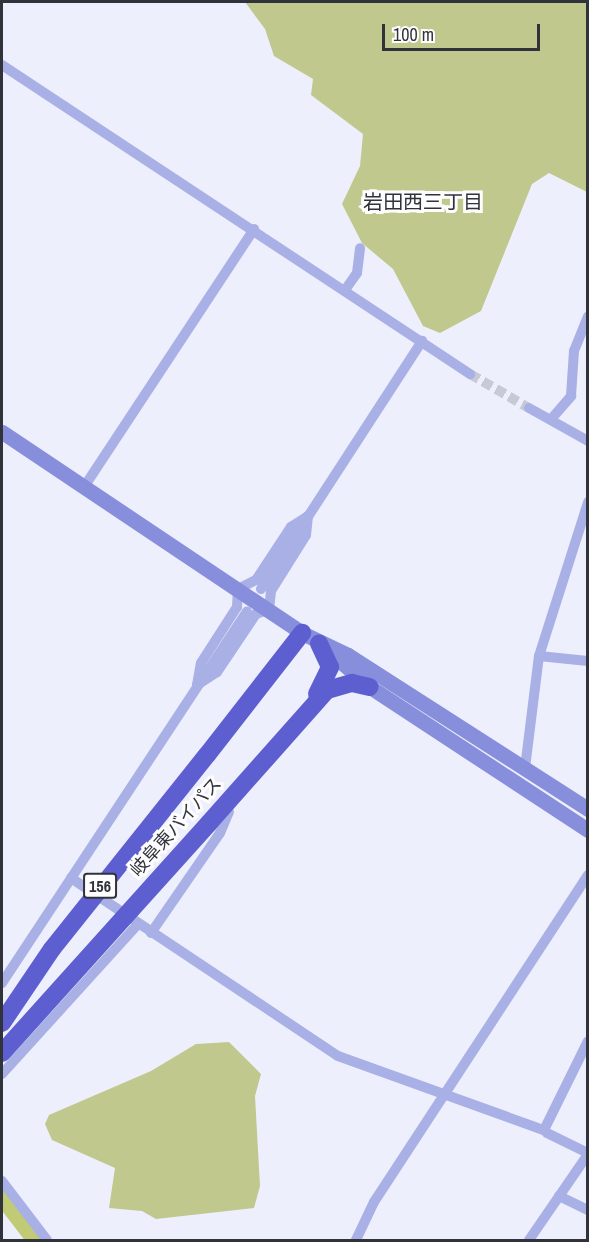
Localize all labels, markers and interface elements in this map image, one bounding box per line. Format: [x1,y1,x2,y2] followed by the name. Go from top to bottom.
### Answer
[385,12,542,50] scale bar
[393,22,434,47] text: 100 m
[363,189,483,213] district label: 岩田西三丁目
[126,773,226,881] street label: 岐阜東バイパス
[82,873,118,899] road number: 156

